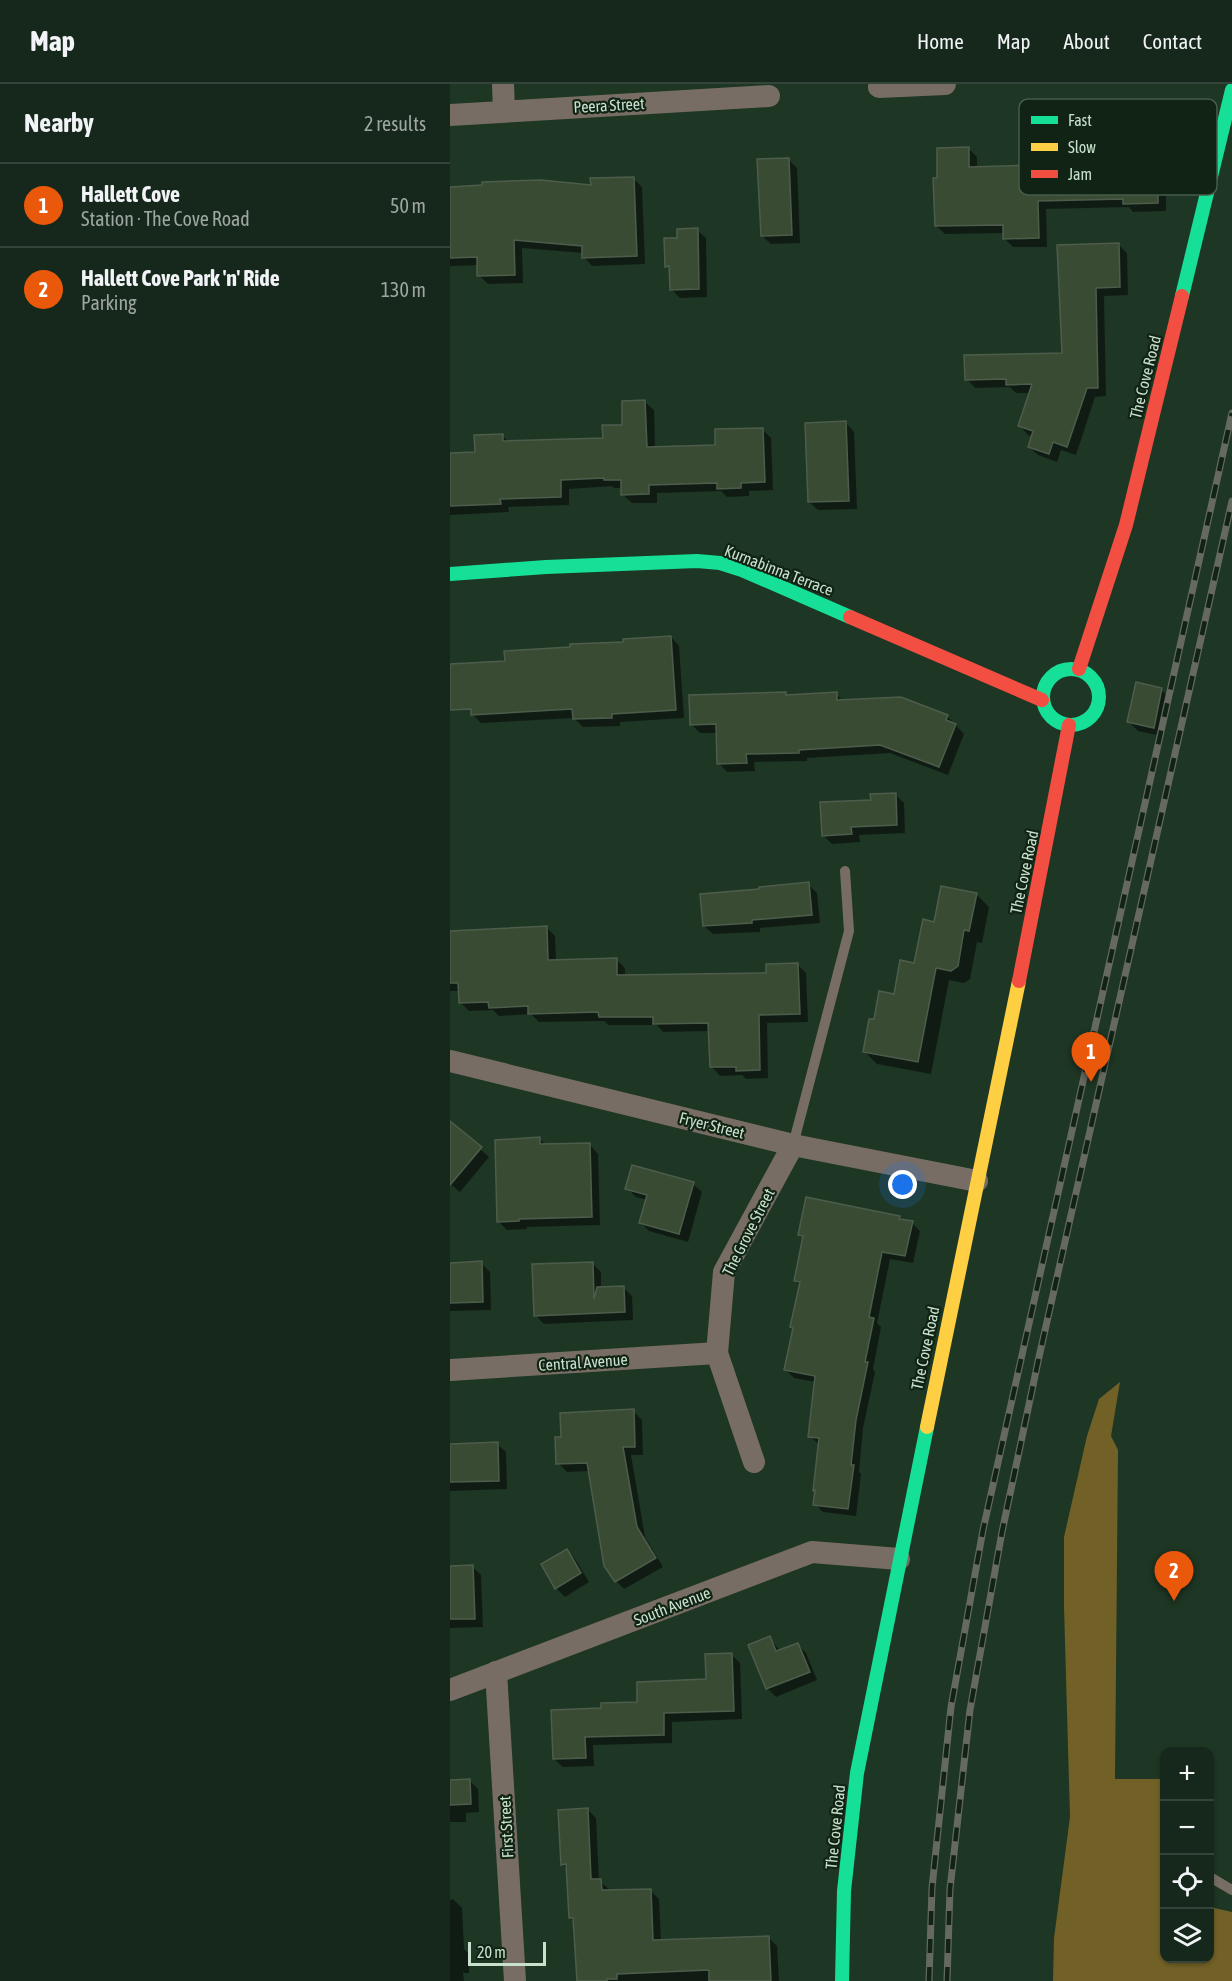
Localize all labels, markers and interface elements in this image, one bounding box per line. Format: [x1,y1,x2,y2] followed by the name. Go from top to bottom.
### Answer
[30,25,75,57] text: Map
[917,29,964,53] text: Home
[997,29,1031,53] text: Map
[1064,29,1110,53] text: About
[1143,29,1202,53] text: Contact
[573,94,645,116] street label: Peera Street
[1019,99,1217,195] legend
[24,108,94,138] text: Nearby
[1068,111,1092,129] text: Fast
[364,112,426,135] text: 2 results
[1068,138,1096,156] text: Slow
[1068,165,1092,183] text: Jam
[81,181,180,207] text: Hallett Cove
[39,194,48,217] text: 1
[390,194,426,217] text: 50 m
[81,207,250,230] text: Station · The Cove Road
[81,265,280,291] text: Hallett Cove Park 'n' Ride
[39,278,48,301] text: 2
[381,278,426,301] text: 130 m
[81,291,137,314] text: Parking
[1126,334,1164,420] street label: The Cove Road
[722,541,836,599] street label: Kurnabinna Terrace
[1006,829,1042,915] street label: The Cove Road
[1072,1032,1110,1082] pin: 1
[677,1108,747,1143] street label: Fryer Street
[888,1170,917,1199] your location
[718,1185,778,1279] street label: The Grove Street
[907,1305,943,1391] street label: The Cove Road
[538,1350,628,1374] street label: Central Avenue
[1154,1552,1194,1601] pin: 2
[631,1583,713,1629] street label: South Avenue
[1160,1747,1214,1963] map controls
[1160,1747,1214,1801] button: +
[822,1784,848,1870] street label: The Cove Road
[495,1795,517,1859] street label: First Street
[1160,1801,1214,1855] button: −
[1160,1855,1214,1909] button: locate
[1160,1909,1214,1963] button: layers
[468,1939,546,1966] scale bar
[477,1943,506,1961] text: 20 m

